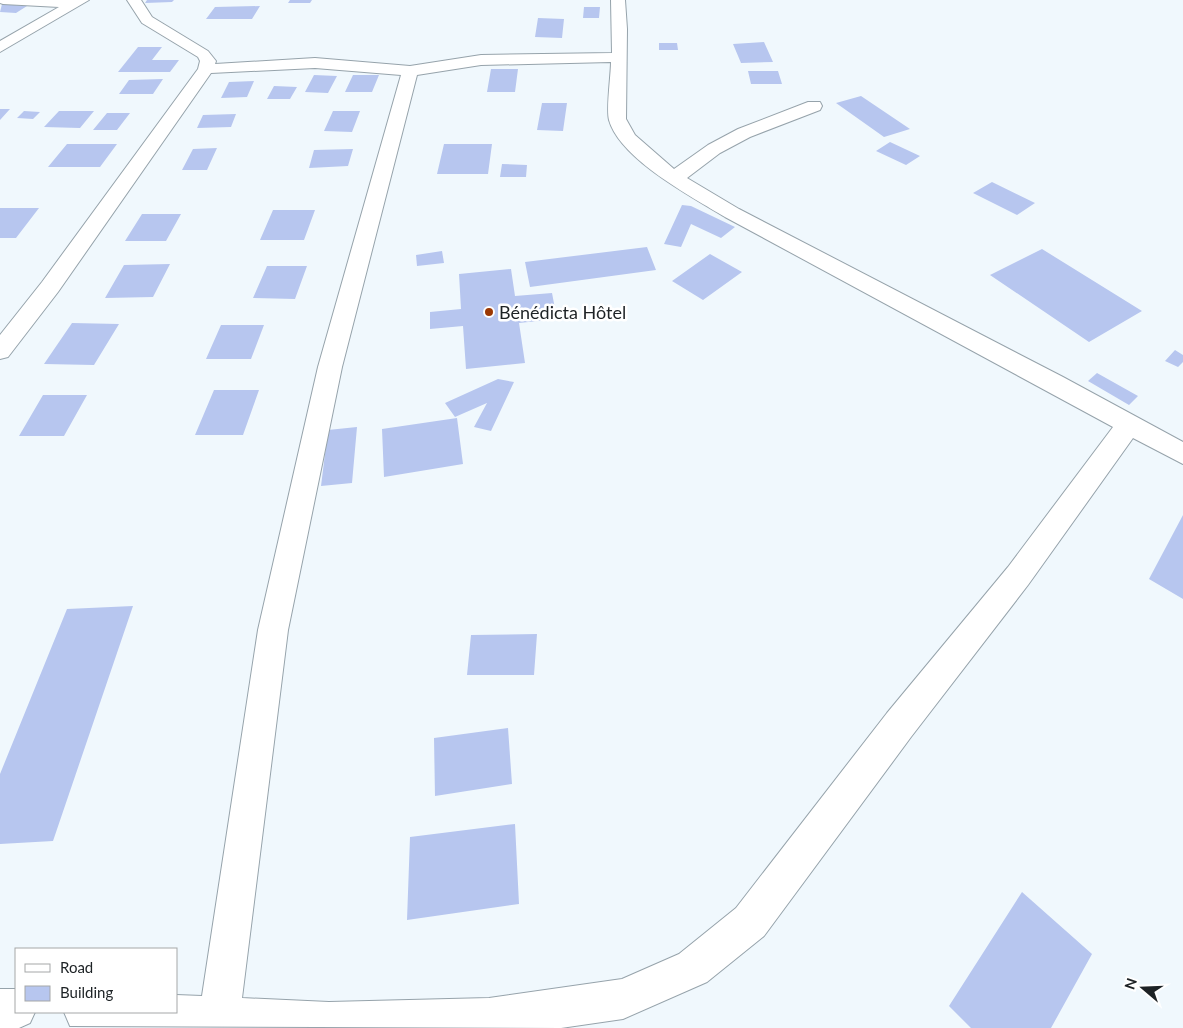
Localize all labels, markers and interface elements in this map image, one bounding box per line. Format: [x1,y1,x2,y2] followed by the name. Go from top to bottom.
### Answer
[499,301,626,323] place label: Bénédicta Hôtel
[483,306,495,318] marker: Bénédicta Hôtel
[15,948,178,1013] legend
[60,958,93,976] text: Road
[1118,963,1168,1013] north arrow
[1120,976,1140,991] text: N
[60,983,113,1001] text: Building

